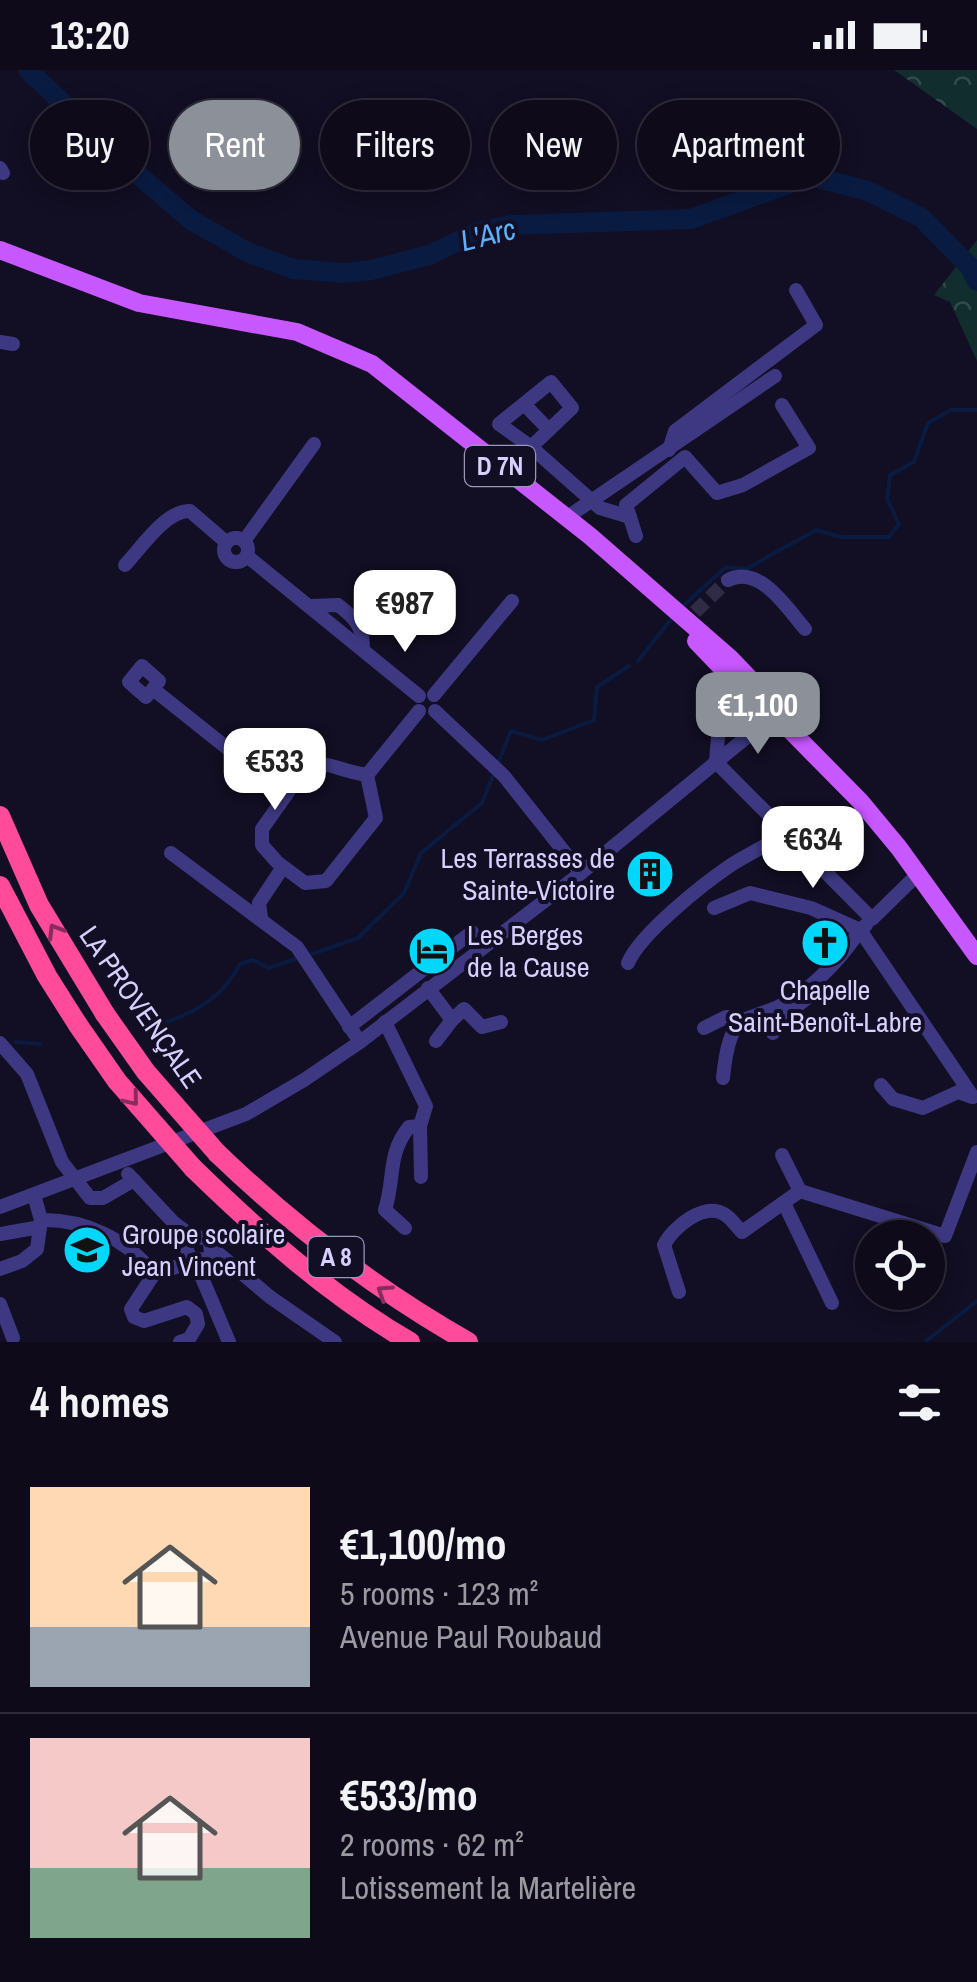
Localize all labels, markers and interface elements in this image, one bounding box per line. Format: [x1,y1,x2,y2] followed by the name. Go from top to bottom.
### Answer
[50,10,130,61] text: 13:20
[30,100,149,190] chip: Buy
[169,100,300,190] chip: Rent
[320,100,470,190] chip: Filters
[490,100,617,190] chip: New
[637,100,840,190] chip: Apartment
[456,208,519,260] water label: L'Arc
[465,446,535,486] road number: D 7N
[346,570,464,655] pin: €987
[376,581,434,624] text: €987
[677,672,839,757] pin: €1,100
[718,683,798,726] text: €1,100
[216,728,334,813] pin: €533
[246,739,304,782] text: €533
[754,806,872,891] pin: €634
[784,817,842,860] text: €634
[441,839,615,909] place label: Les Terrasses de Sainte-Victoire
[624,848,676,900] building icon: Les Terrasses de Sainte-Victoire
[467,916,590,986] place label: Les Berges de la Cause
[799,917,851,969] church icon: Chapelle Saint-Benoît-Labre
[71,918,211,1096] street label: LA PROVENÇALE
[48,924,67,942] one-way arrow
[406,925,458,977] hotel icon: Les Berges de la Cause
[728,971,922,1041] place label: Chapelle Saint-Benoît-Labre
[120,1088,138,1106] one-way arrow
[122,1215,285,1285] place label: Groupe scolaire Jean Vincent
[855,1220,945,1310] map controls
[855,1220,945,1310] button: locate
[61,1224,113,1276] school or university icon: Groupe scolaire Jean Vincent
[308,1237,364,1277] road number: A 8
[377,1285,395,1304] one-way arrow
[30,1374,170,1430] text: 4 homes
[892,1375,947,1430] icon: filters
[340,1516,507,1572] text: €1,100/mo
[110,1527,230,1647] icon: home
[340,1572,538,1615] text: 5 rooms · 123 m²
[340,1615,602,1658] text: Avenue Paul Roubaud
[340,1767,478,1823] text: €533/mo
[110,1778,230,1898] icon: home
[340,1823,524,1866] text: 2 rooms · 62 m²
[340,1866,636,1909] text: Lotissement la Martelière

